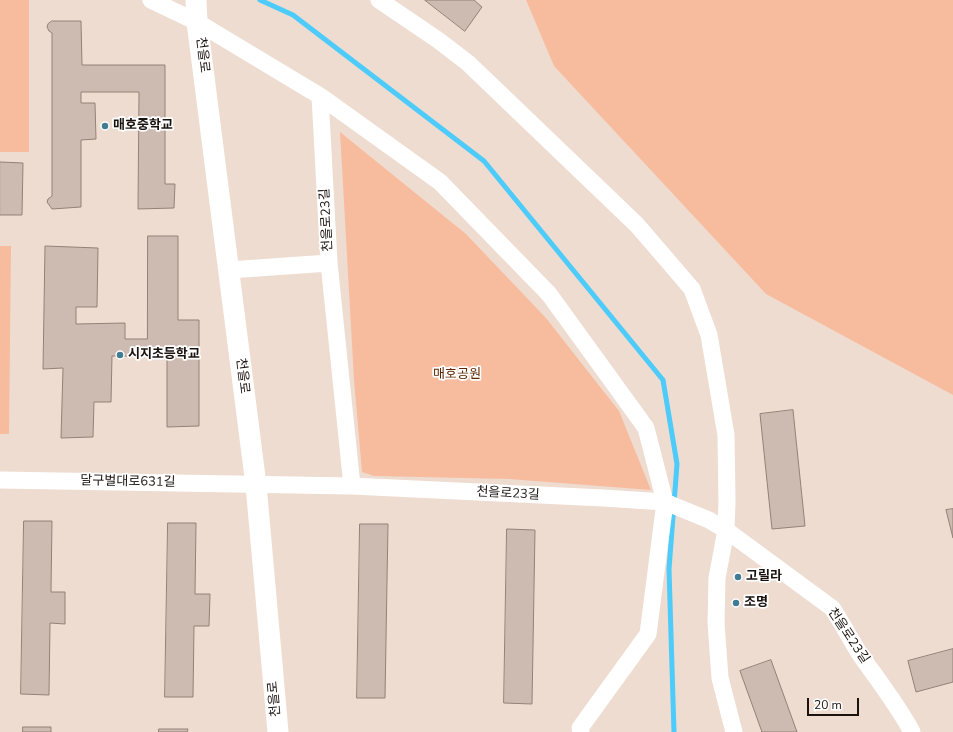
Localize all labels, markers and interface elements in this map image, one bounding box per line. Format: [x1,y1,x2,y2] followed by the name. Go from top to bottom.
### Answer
[192,36,212,74] street label: 천을로
[113,118,173,134] place label: 매호중학교
[100,121,110,131] marker: 매호중학교
[318,188,336,252] street label: 천을로23길
[128,347,200,363] place label: 시지초등학교
[115,350,125,360] marker: 시지초등학교
[232,357,252,395] street label: 천을로
[433,367,481,383] park label: 매호공원
[80,473,176,491] street label: 달구벌대로631길
[476,485,540,503] street label: 천을로23길
[746,569,782,585] place label: 고릴라
[733,572,743,582] marker: 고릴라
[744,595,768,611] place label: 조명
[731,598,741,608] marker: 조명
[824,605,872,667] street label: 천을로23길
[266,680,284,718] street label: 천을로
[809,690,861,716] scale bar
[814,697,842,713] text: 20 m

